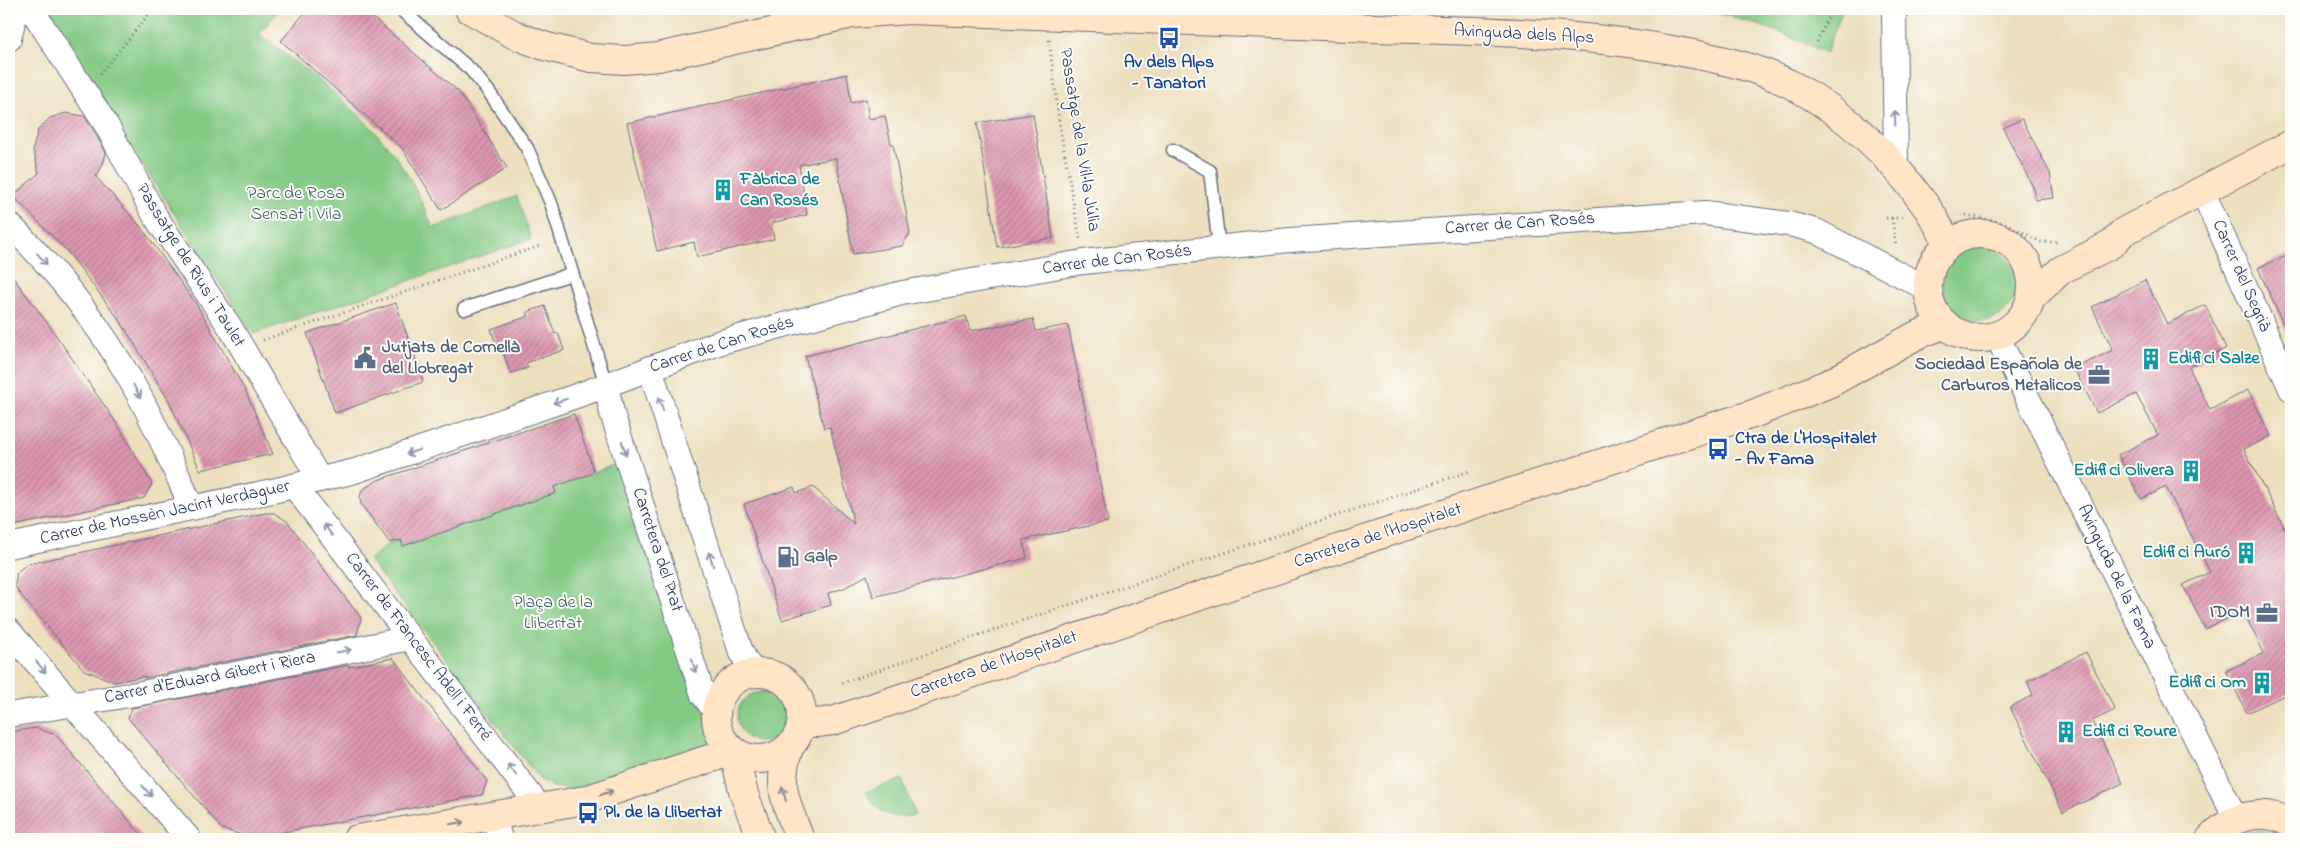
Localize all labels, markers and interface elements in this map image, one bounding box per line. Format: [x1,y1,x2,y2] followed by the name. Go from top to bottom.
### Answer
[1453,18,1595,53] street label: Avinguda dels Alps
[1156,25,1182,51] bus stop icon: Av dels Alps - Tanatori
[1051,46,1106,234] street label: Passatge de la Vil·la Júlia
[1124,50,1214,97] place label: Av dels Alps - Tanatori
[1890,110,1899,126] one-way arrow
[739,167,820,214] place label: Fàbrica de Can Rosés
[710,177,736,203] building icon: Fàbrica de Can Rosés
[128,179,251,353] street label: Passatge de Rius i Taulet
[247,181,345,228] park label: Parc de Rosa Sensat i Vila
[1444,206,1596,242] street label: Carrer de Can Rosés
[2204,216,2277,337] street label: Carrer del Segrià
[1041,238,1193,282] street label: Carrer de Can Rosés
[36,253,48,266] one-way arrow
[647,309,797,381] street label: Carrer de Can Rosés
[382,335,521,383] place label: Jutjats de Cornellà del Llobregat
[352,345,378,371] public building icon: Jutjats de Cornellà del Llobregat
[2138,346,2164,372] building icon: Edifici Salze
[2168,346,2260,372] place label: Edifici Salze
[1915,352,2083,399] place label: Sociedad Española de Carburos Metalicos
[2086,362,2112,388] office icon: Sociedad Española de Carburos Metalicos
[132,383,142,397] one-way arrow
[656,396,666,412] one-way arrow
[553,397,568,406] one-way arrow
[1734,426,1878,473] place label: Ctra de L'Hospitalet - Av Fama
[1705,436,1731,462] bus stop icon: Ctra de L'Hospitalet - Av Fama
[620,440,629,456] one-way arrow
[405,447,421,457] one-way arrow
[2073,458,2174,484] place label: Edifici Olivera
[2178,458,2204,484] building icon: Edifici Olivera
[38,474,293,553] street label: Carrer de Mossèn Jacint Verdaguer
[625,485,689,615] street label: Carretera del Prat
[1291,497,1465,575] street label: Carretera de l'Hospitalet
[2069,500,2162,654] street label: Avinguda de la Fama
[322,524,333,537] one-way arrow
[2142,540,2230,566] place label: Edifici Auró
[2233,540,2259,566] building icon: Edifici Auró
[775,544,801,570] fuel station icon: Galp
[804,544,838,570] place label: Galp
[338,547,498,747] street label: Carrer de Francesc Adell i Ferré
[706,551,716,567] one-way arrow
[513,590,593,637] park label: Plaça de la Llibertat
[2210,600,2250,626] place label: IDOM
[2254,600,2280,626] office icon: IDOM
[907,624,1081,706] street label: Carretera de l'Hospitalet
[102,645,318,711] street label: Carrer d'Eduard Gibert i Riera
[335,646,351,656] one-way arrow
[690,658,699,674] one-way arrow
[35,661,46,674] one-way arrow
[2169,670,2246,696] place label: Edifici Om
[2249,670,2275,696] building icon: Edifici Om
[2053,719,2079,745] building icon: Edifici Roure
[2082,719,2178,745] place label: Edifici Roure
[506,764,517,777] one-way arrow
[141,784,152,797] one-way arrow
[779,787,788,803] one-way arrow
[597,788,613,798] one-way arrow
[575,800,601,826] bus stop icon: Pl. de la Llibertat
[604,800,723,826] place label: Pl. de la Llibertat
[449,817,465,827] one-way arrow

